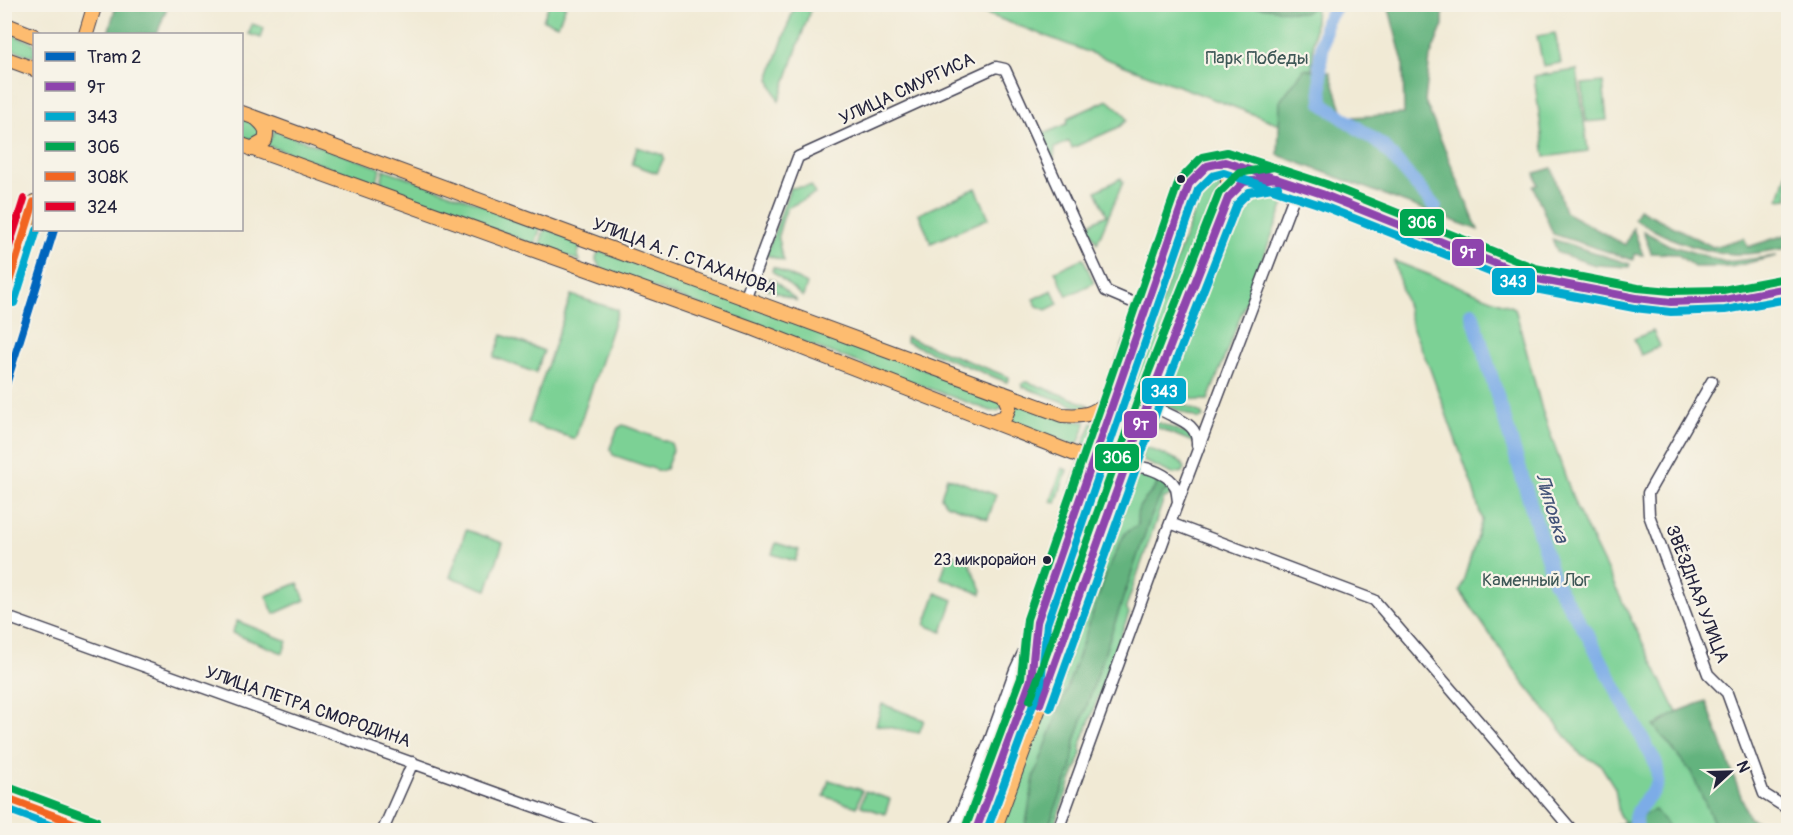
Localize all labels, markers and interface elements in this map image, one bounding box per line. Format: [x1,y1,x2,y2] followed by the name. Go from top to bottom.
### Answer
[33,33,243,231] legend
[87,46,141,69] text: Tram 2
[836,47,979,130] street label: УЛИЦА СМУРГИСА
[1206,47,1308,70] park label: Парк Победы
[87,76,105,99] text: 9т
[87,106,118,129] text: 343
[87,136,120,159] text: 306
[87,166,129,189] text: 308К
[1175,173,1187,185] unlabelled marker
[87,196,118,219] text: 324
[1399,208,1445,237] line badge: 306
[589,213,781,301] street label: УЛИЦА А. Г. СТАХАНОВА
[1407,213,1437,233] text: 306
[1451,238,1485,267] line badge: 9т
[1460,243,1477,263] text: 9т
[1491,267,1536,296] line badge: 343
[1499,272,1527,292] text: 343
[1141,377,1187,405] line badge: 343
[1150,382,1178,402] text: 343
[1123,410,1158,439] line badge: 9т
[1133,415,1150,435] text: 9т
[1094,443,1140,472] line badge: 306
[1102,448,1132,468] text: 306
[1530,470,1575,547] water label: Липовка
[1660,522,1734,667] street label: ЗВЁЗДНАЯ УЛИЦА
[934,550,1036,570] place label: 23 микрорайон
[1041,554,1053,566] marker: 23 микрорайон
[1482,569,1590,592] park label: Каменный Лог
[202,661,414,753] street label: УЛИЦА ПЕТРА СМОРОДИНА
[1700,742,1760,802] north arrow
[1732,758,1754,776] text: N

